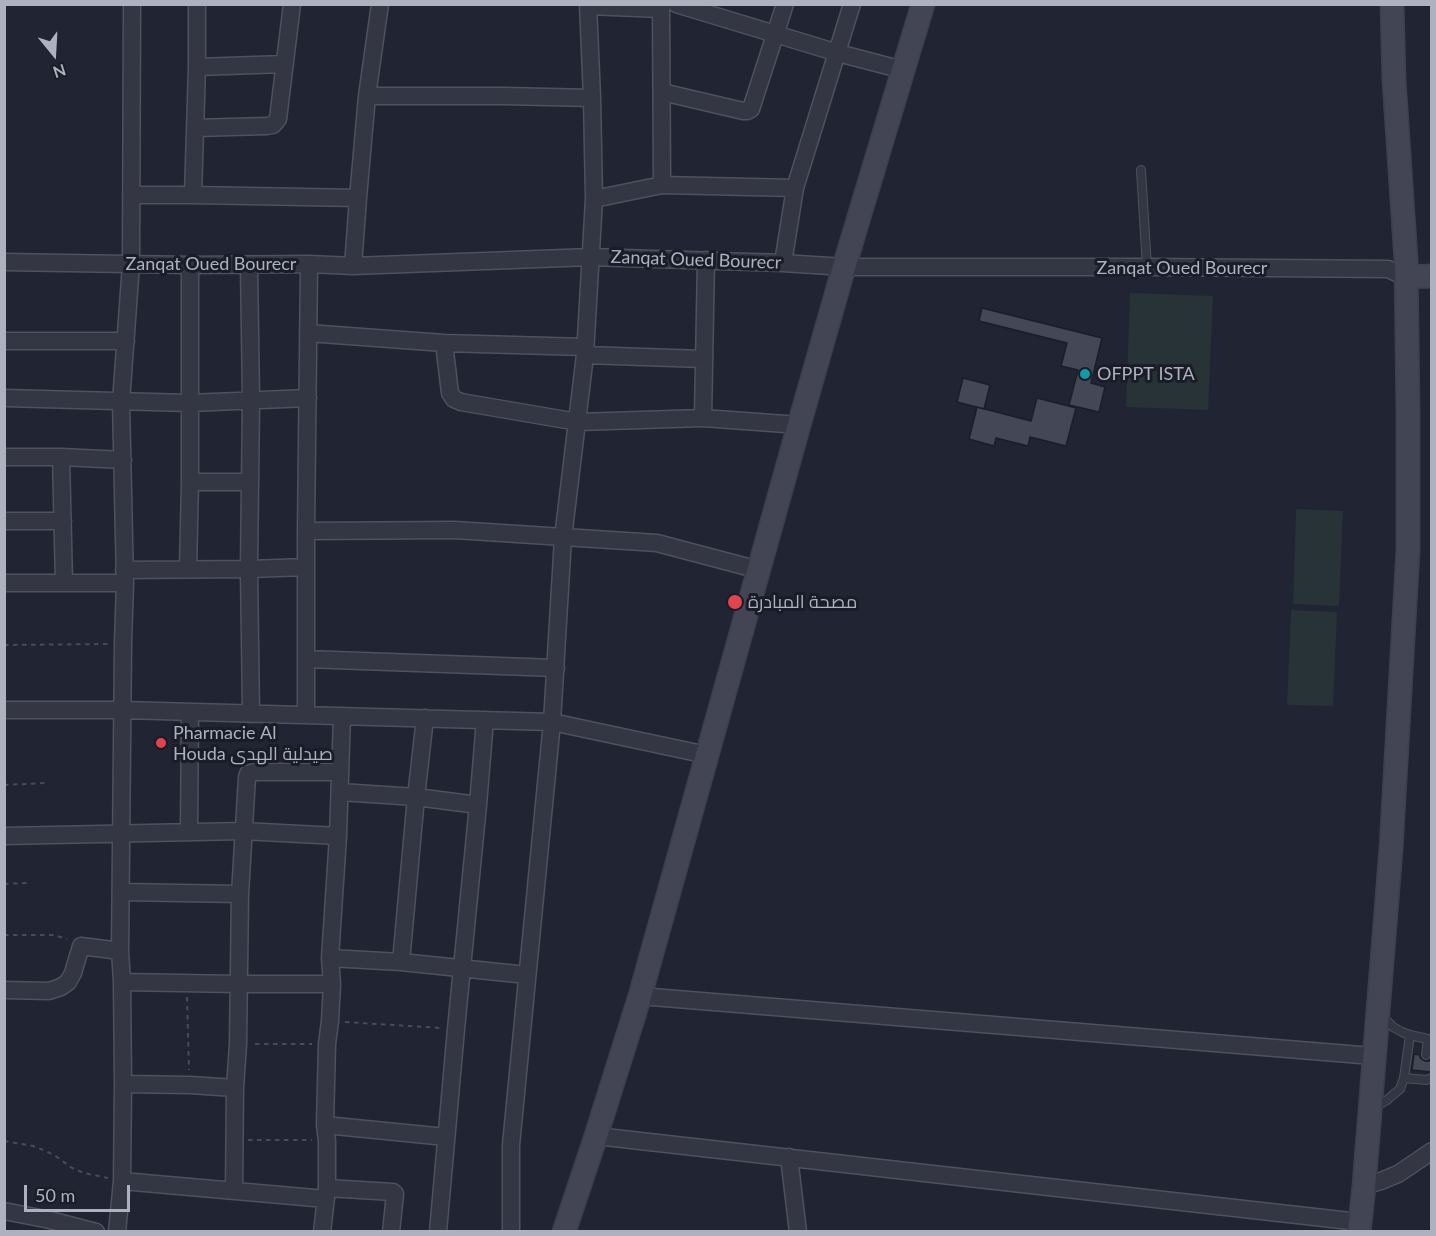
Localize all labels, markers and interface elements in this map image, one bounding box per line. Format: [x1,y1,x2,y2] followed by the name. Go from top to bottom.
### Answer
[24,24,84,84] north arrow
[51,61,69,83] text: N
[610,246,782,274] street label: Zanqat Oued Bourecr
[126,253,296,275] street label: Zanqat Oued Bourecr
[1097,257,1267,279] street label: Zanqat Oued Bourecr
[1097,363,1195,385] place label: OFPPT ISTA
[1078,367,1092,381] marker: OFPPT ISTA
[748,591,857,613] place label: مصحة المبادرة
[726,593,744,611] marker: مصحة المبادرة
[173,722,333,764] place label: Pharmacie Al Houda صيدلية الهدى
[154,736,168,750] marker: Pharmacie Al Houda صيدلية الهدى
[27,1173,134,1211] scale bar
[35,1184,75,1206] text: 50 m

